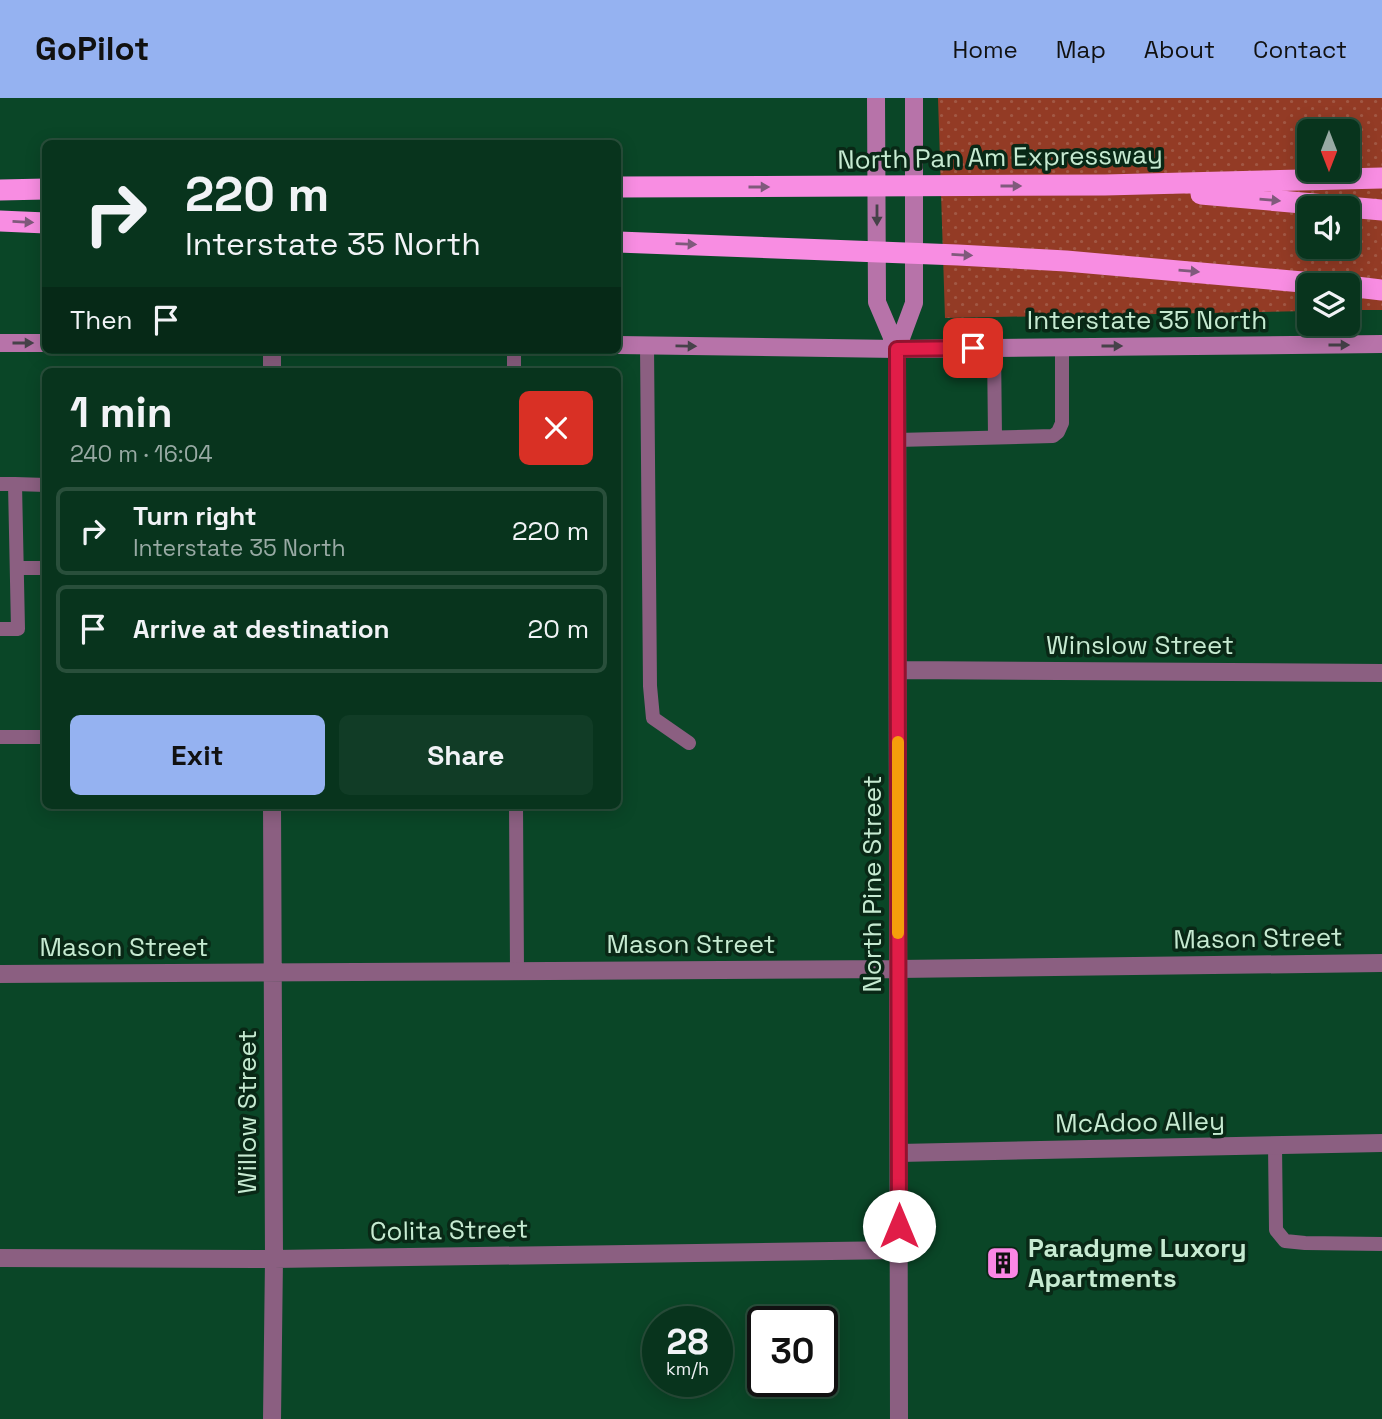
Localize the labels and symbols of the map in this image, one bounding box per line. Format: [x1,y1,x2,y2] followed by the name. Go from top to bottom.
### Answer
[1297,119,1360,182] north arrow
[837,137,1163,177] street label: North Pan Am Expressway
[1001,180,1023,192] one-way arrow
[749,181,771,193] one-way arrow
[1260,195,1282,206] one-way arrow
[871,204,883,226] one-way arrow
[12,216,34,227] one-way arrow
[675,239,697,250] one-way arrow
[951,250,973,261] one-way arrow
[1178,266,1200,277] one-way arrow
[1027,303,1267,337] street label: Interstate 35 North
[943,318,1003,378] pin
[12,337,34,349] one-way arrow
[1329,339,1351,350] one-way arrow
[675,340,697,352] one-way arrow
[1101,340,1123,352] one-way arrow
[1046,628,1234,662] street label: Winslow Street
[855,775,889,993] street label: North Pine Street
[1173,920,1343,956] street label: Mason Street
[606,927,776,961] street label: Mason Street
[39,930,209,964] street label: Mason Street
[230,1030,264,1194] street label: Willow Street
[1055,1104,1225,1140] street label: McAdoo Alley
[862,1189,936,1263] position arrow
[369,1212,529,1248] street label: Colita Street
[1028,1231,1247,1295] place label: Paradyme Luxory Apartments
[984,1244,1022,1282] building icon: Paradyme Luxory Apartments
[747,1306,838,1397] speed limit sign: 30

